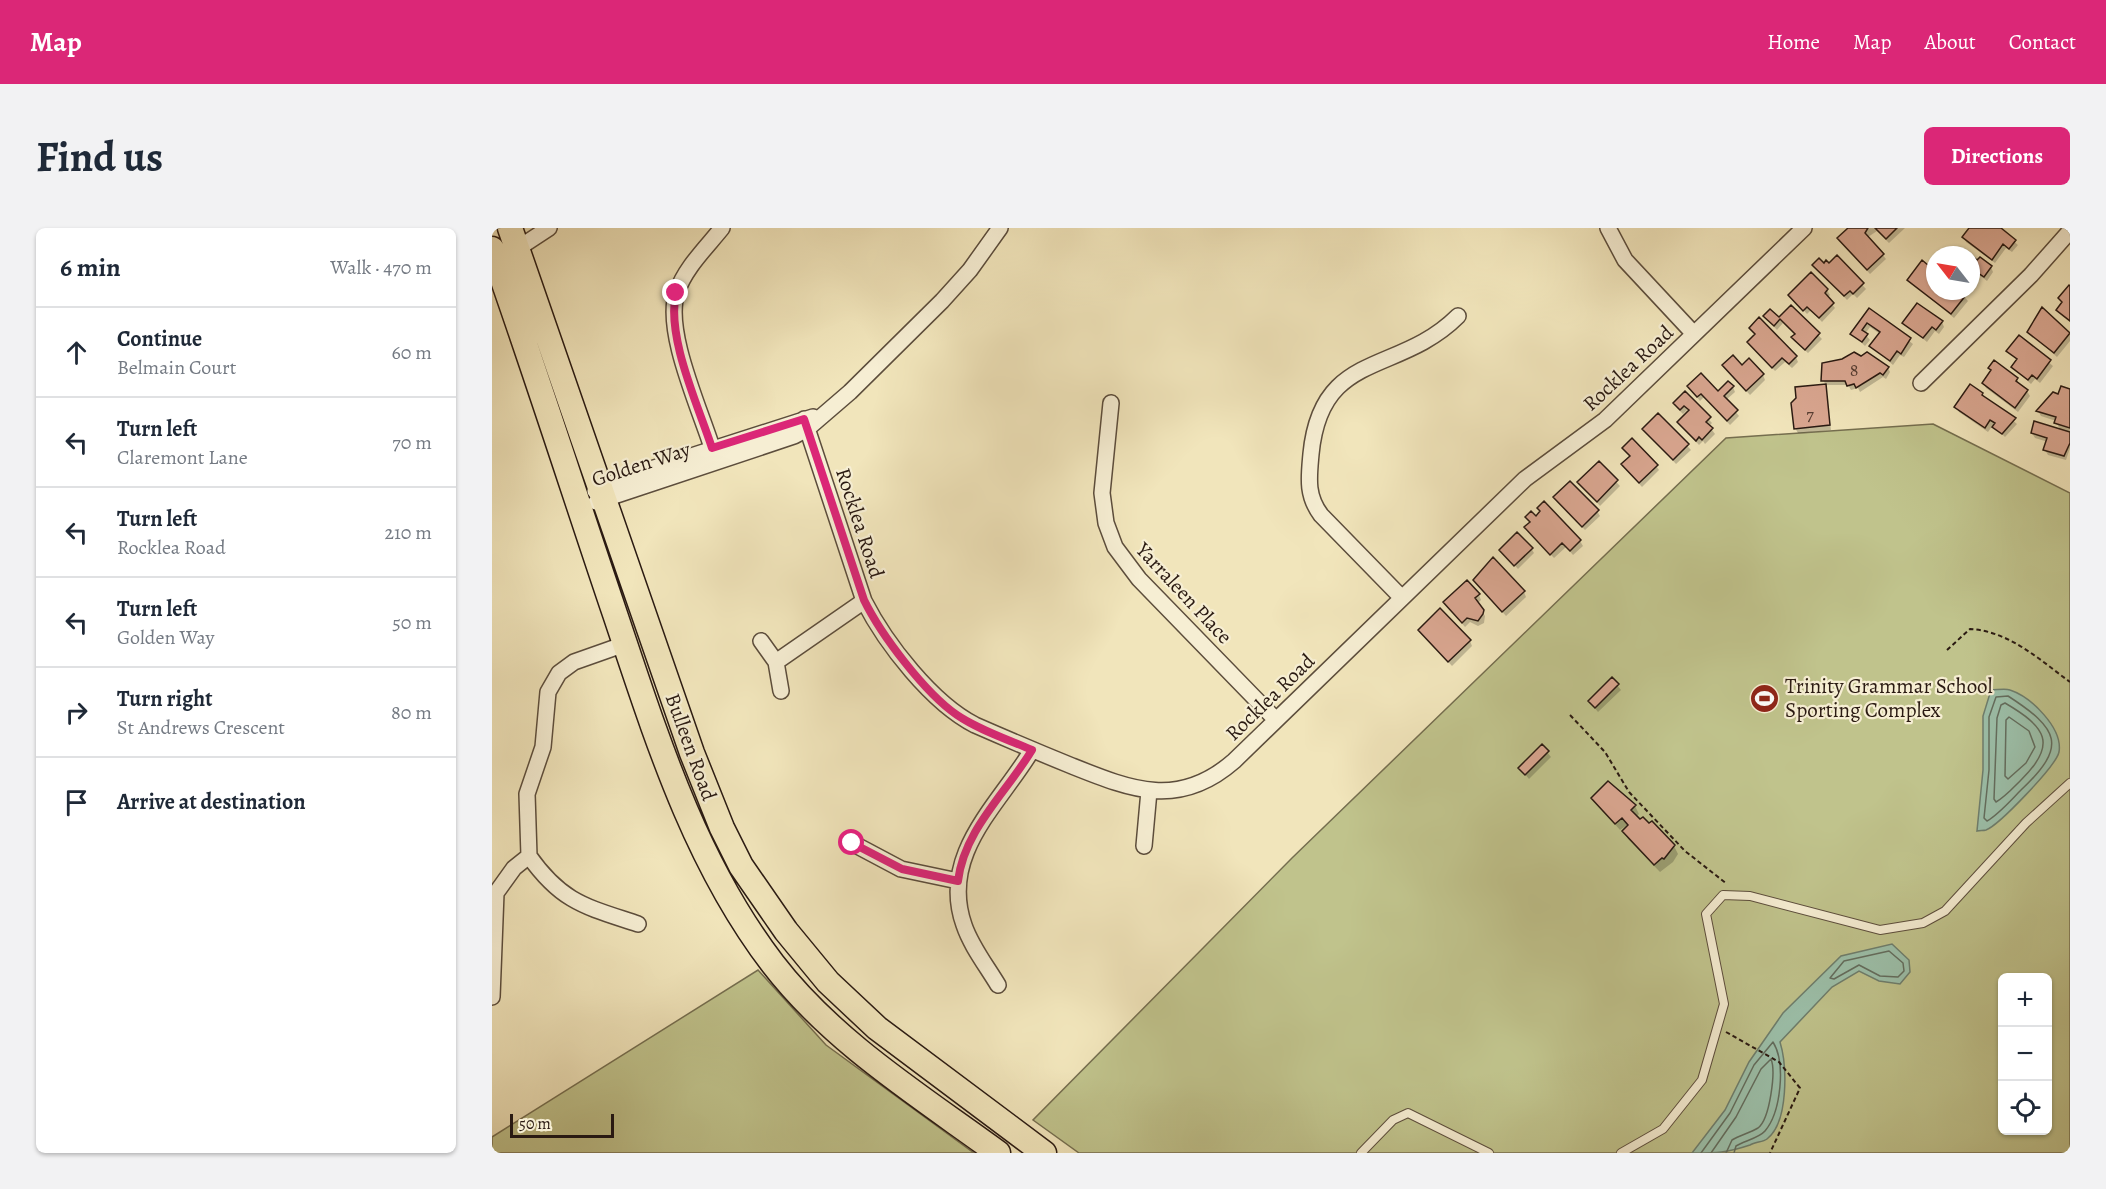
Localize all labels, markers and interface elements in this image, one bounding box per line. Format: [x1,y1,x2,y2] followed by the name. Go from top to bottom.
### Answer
[30,23,82,61] text: Map
[1767,28,1820,56] text: Home
[1853,28,1891,56] text: Map
[1924,28,1976,56] text: About
[2009,28,2076,56] text: Contact
[1924,127,2070,185] button: Directions
[36,128,163,185] text: Find us
[1926,246,1980,300] north arrow
[60,250,121,285] text: 6 min
[330,254,432,281] text: Walk · 470 m
[662,279,688,305] route end
[1577,318,1680,417] street label: Rocklea Road
[117,324,202,354] text: Continue
[60,336,93,369] icon: ahead
[392,339,432,366] text: 60 m
[117,354,236,381] text: Belmain Court
[1850,358,1858,382] house number: 8
[1806,402,1814,426] house number: 7
[117,414,197,444] text: Turn left
[60,426,93,459] icon: left
[392,429,432,456] text: 70 m
[588,435,695,493] street label: Golden Way
[117,444,248,471] text: Claremont Lane
[829,464,891,582] street label: Rocklea Road
[117,504,197,534] text: Turn left
[60,516,93,549] icon: left
[384,519,432,546] text: 210 m
[117,534,226,561] text: Rocklea Road
[1129,535,1238,650] street label: Yarraleen Place
[117,594,197,624] text: Turn left
[60,606,93,639] icon: left
[392,609,432,636] text: 50 m
[117,624,214,651] text: Golden Way
[1219,647,1321,747] street label: Rocklea Road
[1785,672,1993,724] place label: Trinity Grammar School Sporting Complex
[1748,682,1780,714] sports icon: Trinity Grammar School Sporting Complex
[117,684,213,714] text: Turn right
[659,689,724,805] street label: Bulleen Road
[60,696,93,729] icon: right
[391,699,432,726] text: 80 m
[117,714,285,741] text: St Andrews Crescent
[60,786,93,819] icon: arrive
[117,787,306,817] text: Arrive at destination
[838,829,864,855] route start
[1998,973,2052,1135] map controls
[1998,973,2052,1027] button: +
[1998,1027,2052,1081] button: −
[1998,1081,2052,1135] button: locate
[510,1111,614,1138] scale bar
[519,1113,551,1135] text: 50 m

